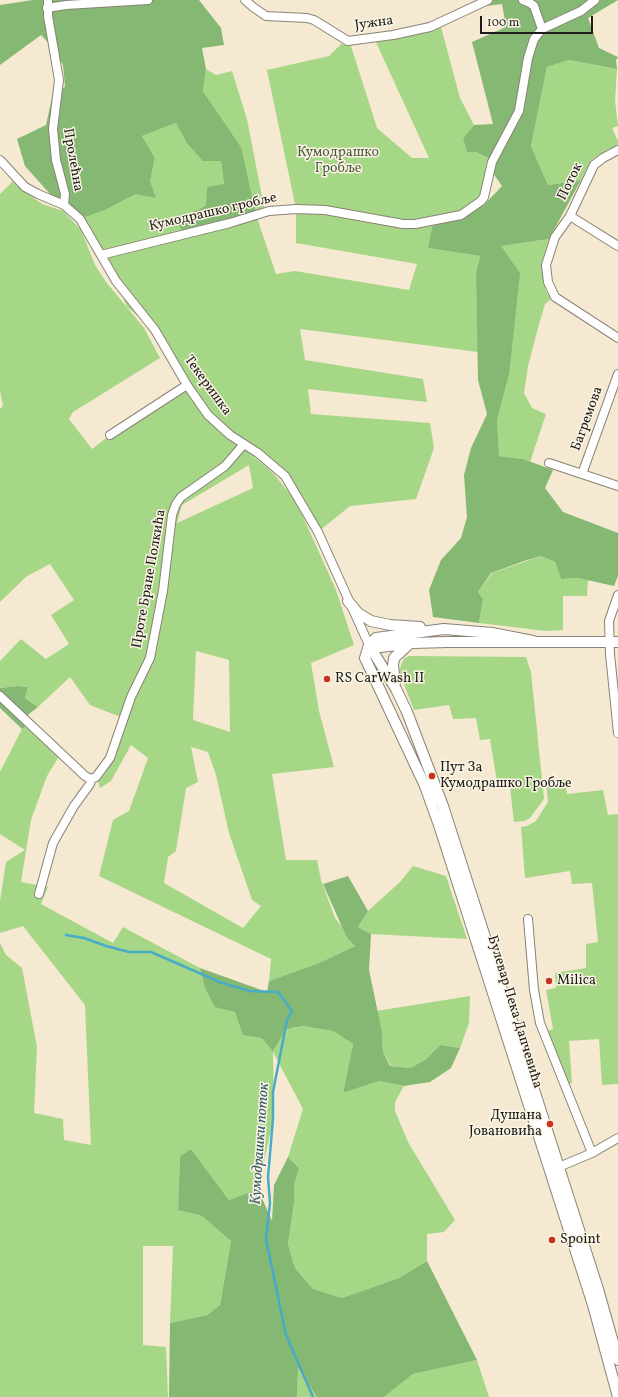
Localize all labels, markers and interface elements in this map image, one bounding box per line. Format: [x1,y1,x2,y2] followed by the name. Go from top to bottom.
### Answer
[482,8,595,34] scale bar
[354,13,394,35] street label: Јужна
[487,15,519,31] text: 100 m
[58,127,86,193] street label: Пролећна
[297,145,379,178] park label: Кумодрашко Гробље
[555,160,587,204] street label: Поток
[148,190,278,236] street label: Кумодрашко гробље
[180,353,234,419] street label: Текеришка
[569,384,607,454] street label: Багремова
[130,508,170,650] street label: Проте Бране Полкића
[335,671,424,687] place label: RS CarWash II
[322,674,332,684] marker: RS CarWash II
[440,760,572,792] place label: Пут За Кумодрашко Гробље
[427,771,437,781] marker: Пут За Кумодрашко Гробље
[483,933,545,1091] street label: Булевар Пека Дапчевића
[557,973,596,989] place label: Milica
[544,976,554,986] marker: Milica
[248,1083,274,1205] water label: Кумодрашки поток
[469,1108,542,1140] place label: Душана Јовановића
[545,1119,555,1129] marker: Душана Јовановића
[560,1232,601,1248] place label: Spoint
[547,1235,557,1245] marker: Spoint

